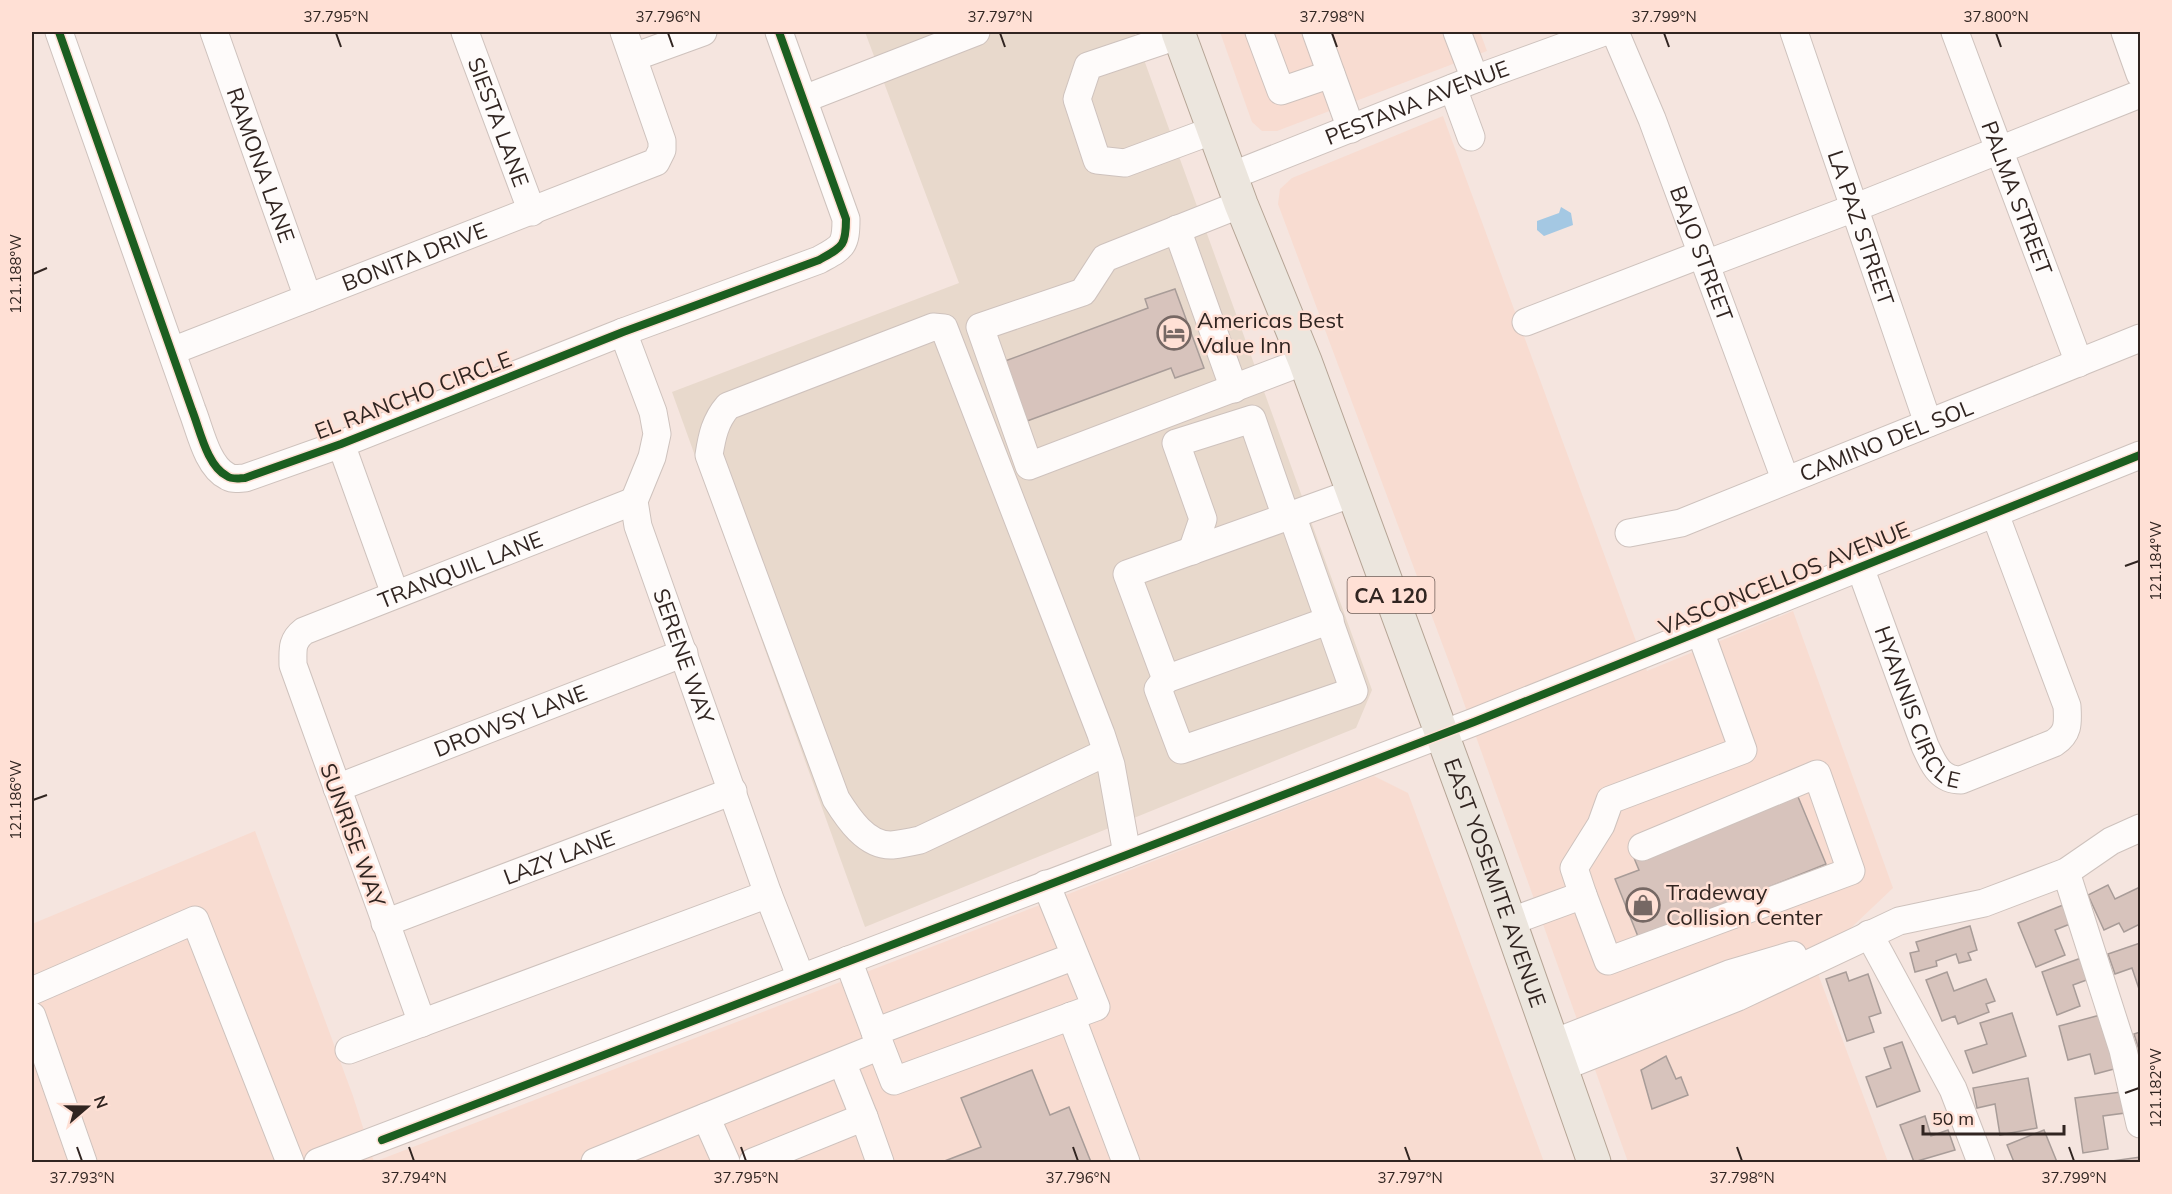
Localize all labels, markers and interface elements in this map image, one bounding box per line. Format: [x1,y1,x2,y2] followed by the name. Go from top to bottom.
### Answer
[303,7,369,26] text: 37.795°N
[635,7,701,26] text: 37.796°N
[967,7,1033,26] text: 37.797°N
[1299,7,1365,26] text: 37.798°N
[1631,7,1697,26] text: 37.799°N
[1963,7,2029,26] text: 37.800°N
[462,53,535,191] street label: SIESTA LANE
[1321,54,1513,151] street label: PESTANA AVENUE
[221,84,301,246] street label: RAMONA LANE
[1975,117,2059,279] street label: PALMA STREET
[1822,147,1901,309] street label: LA PAZ STREET
[1664,182,1739,325] street label: BAJO STREET
[338,216,491,297] street label: BONITA DRIVE
[6,234,25,314] text: 121.188°W
[1197,306,1344,359] place label: Americas Best Value Inn
[1156,315,1192,351] hotel icon: Americas Best Value Inn
[311,345,515,445] street label: EL RANCHO CIRCLE
[1795,393,1977,488] street label: CAMINO DEL SOL
[1654,515,1914,641] street label: VASCONCELLOS AVENUE
[2146,521,2165,601] text: 121.184°W
[374,524,546,614] street label: TRANQUIL LANE
[1348,577,1434,613] road number: CA 120
[647,585,721,728] street label: SERENE WAY
[1869,622,1963,794] street label: HYANNIS CIRCLE
[430,678,591,763] street label: DROWSY LANE
[1438,754,1553,1011] street label: EAST YOSEMITE AVENUE
[314,759,392,911] street label: SUNRISE WAY
[6,760,25,840] text: 121.186°W
[499,823,618,891] street label: LAZY LANE
[1666,878,1823,931] place label: Tradeway Collision Center
[1625,887,1661,923] shop icon: Tradeway Collision Center
[2146,1048,2165,1128] text: 121.182°W
[57,1077,117,1137] north arrow
[90,1093,113,1111] text: N
[1923,1098,2064,1136] scale bar
[1932,1107,1974,1130] text: 50 m
[49,1168,115,1187] text: 37.793°N
[381,1168,447,1187] text: 37.794°N
[713,1168,779,1187] text: 37.795°N
[1045,1168,1111,1187] text: 37.796°N
[1377,1168,1443,1187] text: 37.797°N
[1709,1168,1775,1187] text: 37.798°N
[2041,1168,2107,1187] text: 37.799°N

